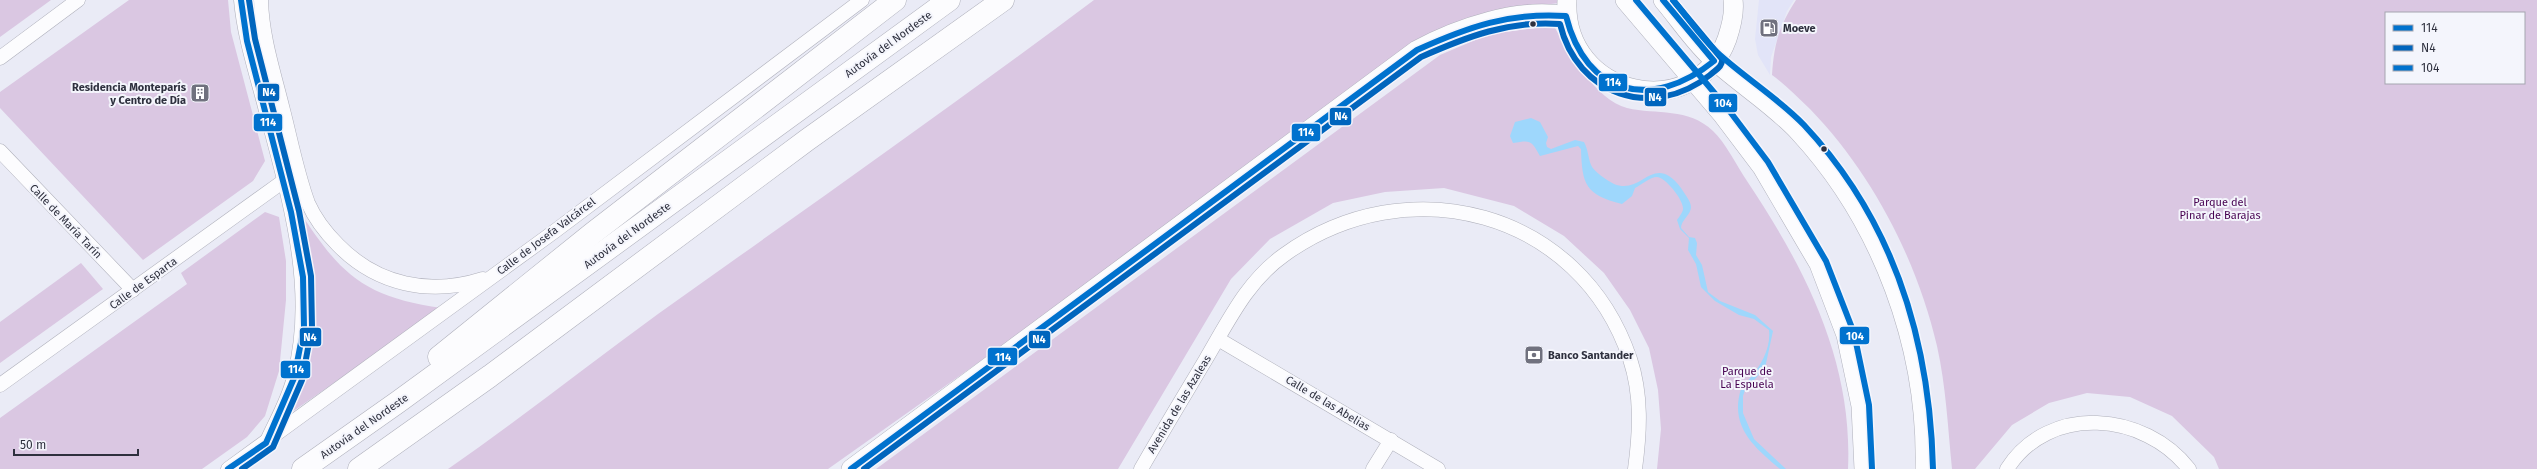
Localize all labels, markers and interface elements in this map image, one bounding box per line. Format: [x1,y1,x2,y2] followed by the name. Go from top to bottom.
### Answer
[842,8,934,80] street label: Autovía del Nordeste
[2385,12,2525,84] legend
[1758,17,1780,39] fuel station icon: Moeve
[1528,19,1538,29] unlabelled marker
[2421,21,2438,35] text: 114
[1783,22,1816,35] place label: Moeve
[2421,41,2436,55] text: N4
[2421,61,2440,75] text: 104
[1598,73,1628,92] line badge: 114
[1605,76,1621,89] text: 114
[72,81,187,107] place label: Residencia Monteparís y Centro de Día
[189,82,211,104] building icon: Residencia Monteparís y Centro de Día
[257,83,280,102] line badge: N4
[262,86,276,99] text: N4
[1644,87,1667,107] line badge: N4
[1648,91,1662,104] text: N4
[1708,93,1738,113] line badge: 104
[1714,97,1732,110] text: 104
[1329,107,1352,126] line badge: N4
[1334,110,1348,123] text: N4
[253,113,283,132] line badge: 114
[260,116,276,129] text: 114
[1291,123,1321,142] line badge: 114
[1298,126,1314,139] text: 114
[1819,144,1829,154] unlabelled marker
[27,181,105,261] street label: Calle de María Tarín
[494,195,598,278] street label: Calle de Josefa Valcárcel
[2179,196,2261,222] park label: Parque del Pinar de Barajas
[581,199,673,271] street label: Autovía del Nordeste
[107,255,180,312] street label: Calle de Esparta
[1839,326,1870,345] line badge: 104
[299,327,322,347] line badge: N4
[1028,330,1051,349] line badge: N4
[1846,330,1864,343] text: 104
[303,331,317,344] text: N4
[1032,333,1046,346] text: N4
[1523,344,1545,366] bank icon: Banco Santander
[987,347,1018,366] line badge: 114
[1548,349,1634,362] place label: Banco Santander
[995,351,1011,364] text: 114
[1145,353,1214,456] street label: Avenida de las Azaleas
[280,360,311,379] line badge: 114
[288,363,304,376] text: 114
[1720,365,1774,391] park label: Parque de La Espuela
[1283,373,1372,434] street label: Calle de las Abelias
[318,391,411,462] street label: Autovía del Nordeste
[14,431,138,457] scale bar
[20,438,46,452] text: 50 m

